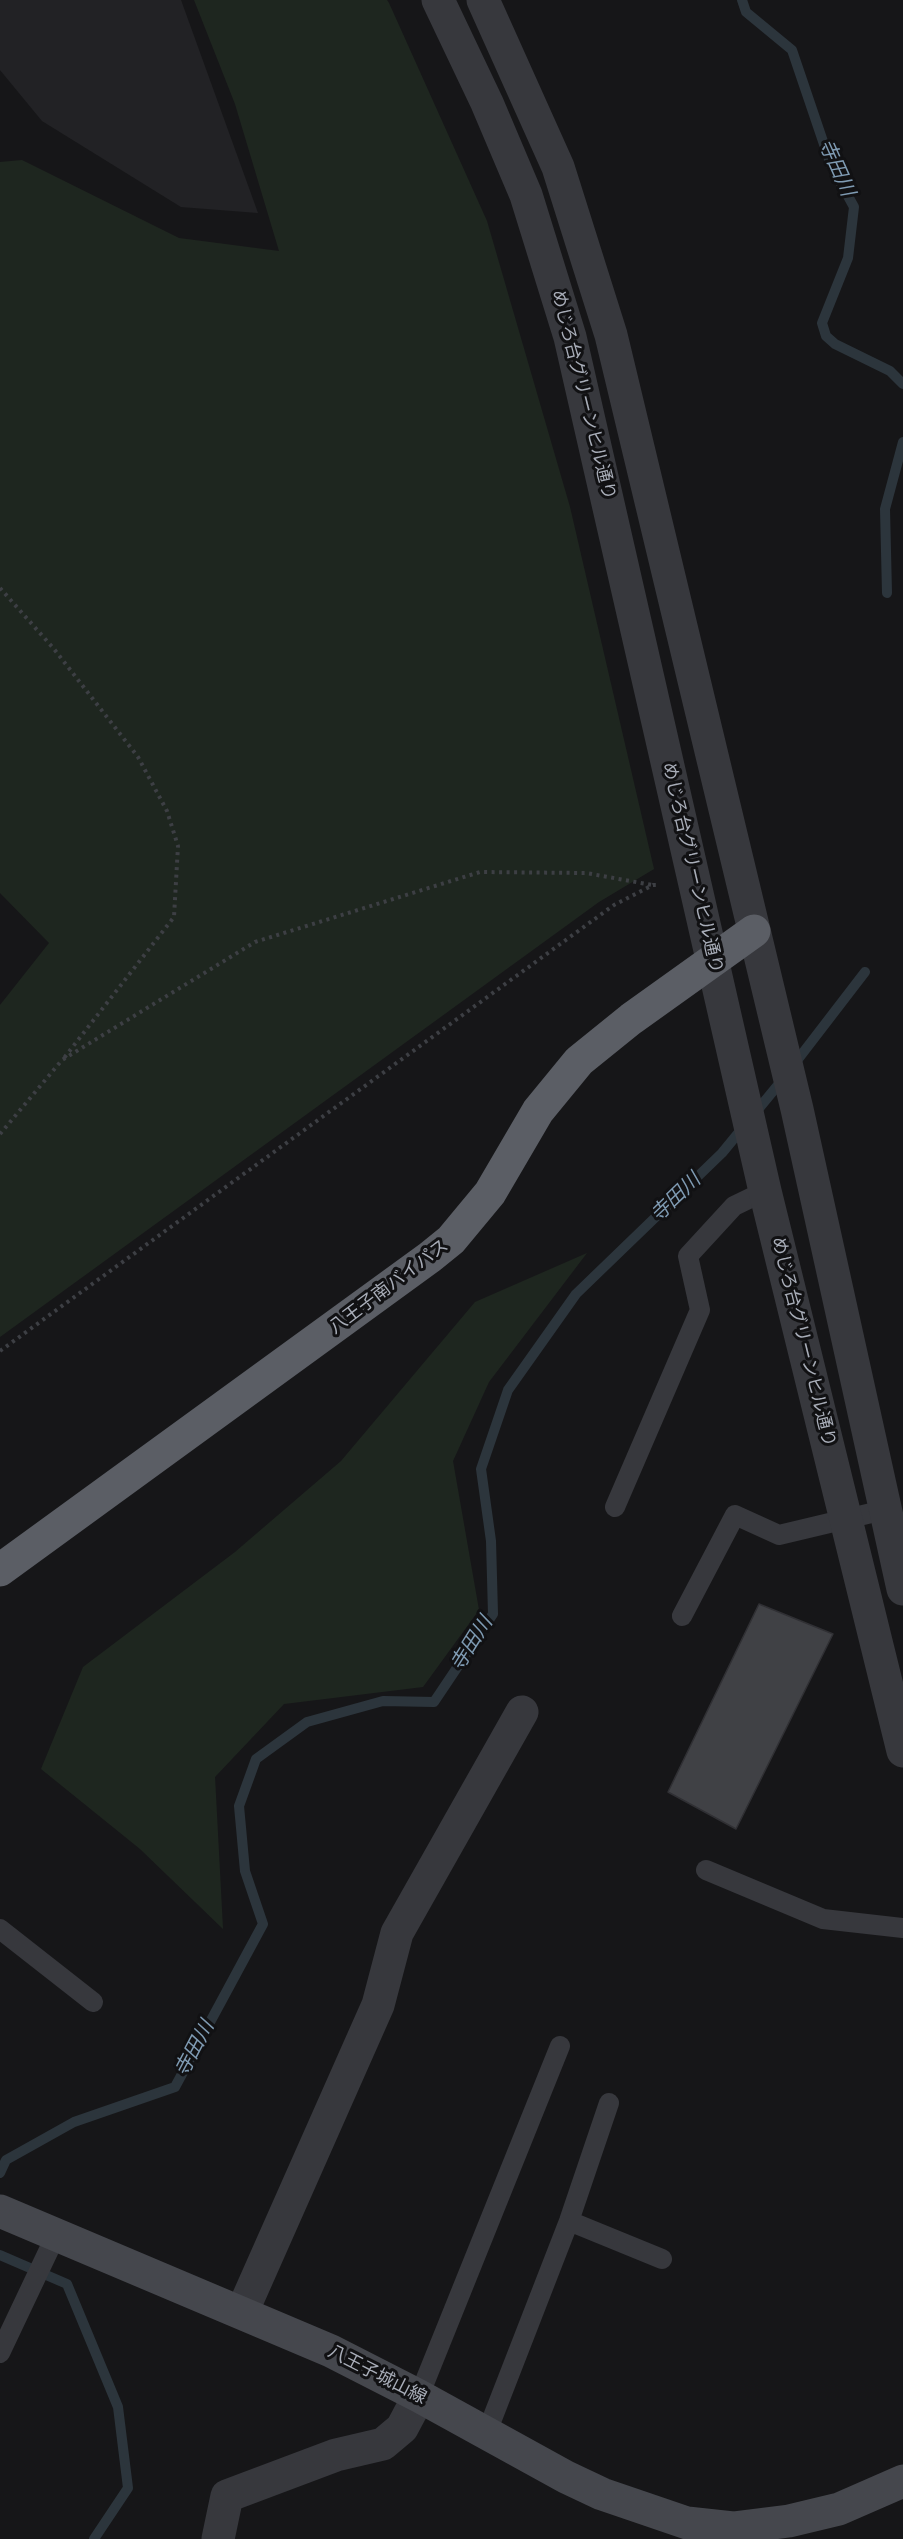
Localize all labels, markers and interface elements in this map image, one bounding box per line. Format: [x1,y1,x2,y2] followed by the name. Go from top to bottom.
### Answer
[813,136,859,200] water label: 寺田川
[546,288,620,502] street label: めじろ台グリーンヒル通り
[657,760,727,976] street label: めじろ台グリーンヒル通り
[646,1169,706,1227] water label: 寺田川
[325,1235,453,1339] street label: 八王子南バイパス
[766,1235,840,1449] street label: めじろ台グリーンヒル通り
[446,1612,498,1676] water label: 寺田川
[170,2017,220,2081] water label: 寺田川
[324,2341,430,2409] street label: 八王子城山線

